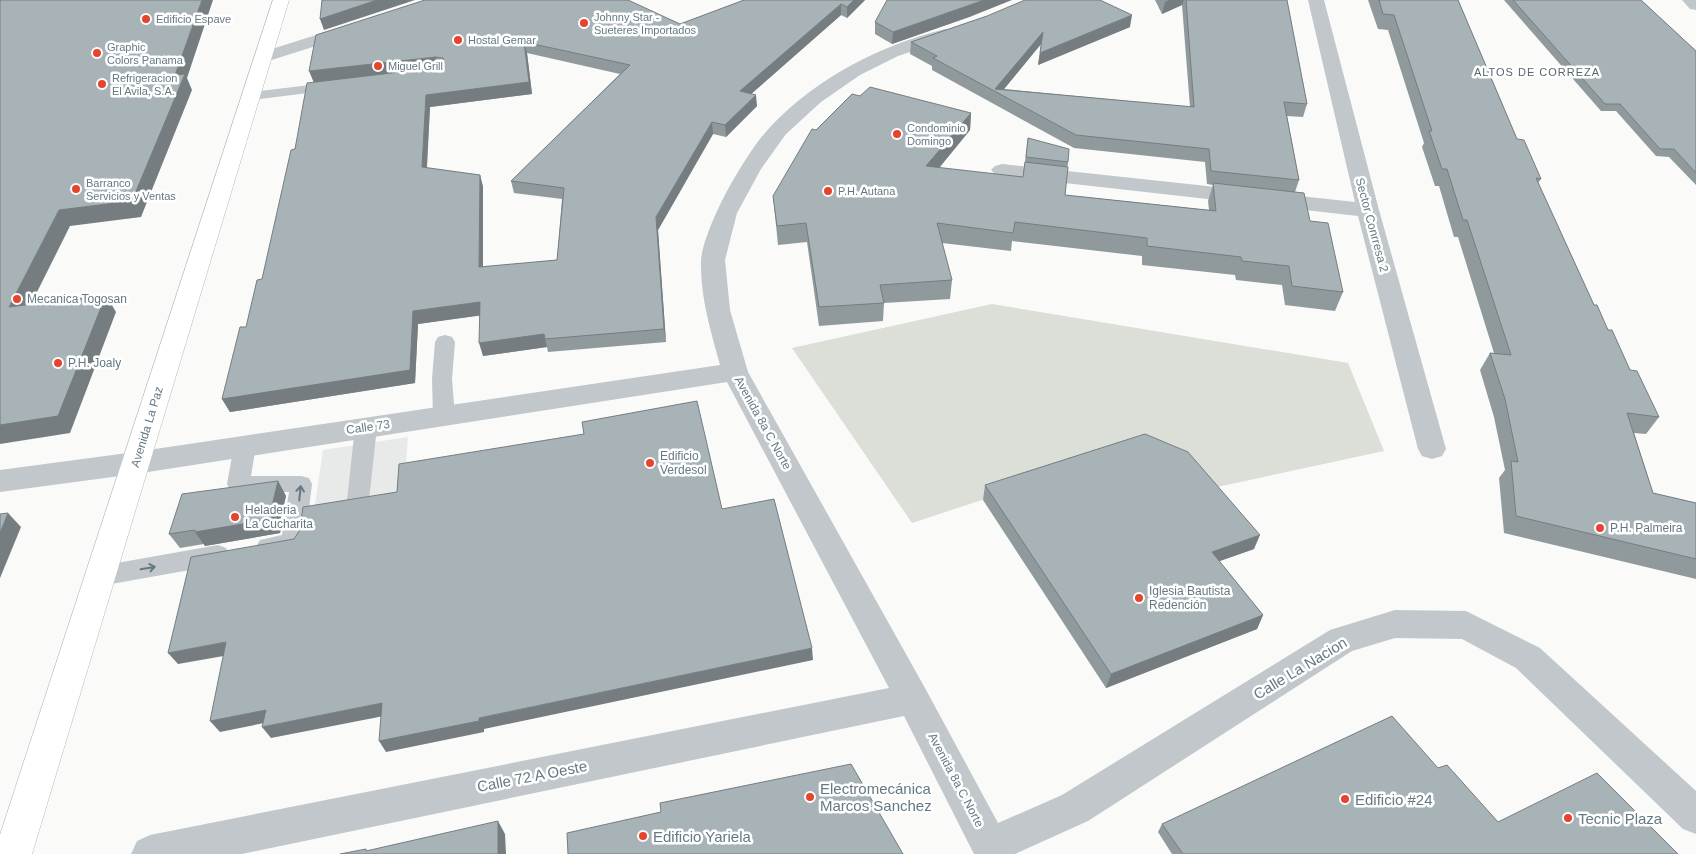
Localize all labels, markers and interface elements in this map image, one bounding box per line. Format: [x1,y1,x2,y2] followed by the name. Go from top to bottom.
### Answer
[594,11,697,36] place label: Johnny Star - Sueteres Importados
[140,13,152,25] marker: Edificio Espave
[156,13,231,25] place label: Edificio Espave
[578,17,590,29] marker: Johnny Star - Sueteres Importados
[452,34,464,46] marker: Hostal Gemar
[468,34,536,46] place label: Hostal Gemar
[107,41,184,66] place label: Graphic Colors Panama
[91,47,103,59] marker: Graphic Colors Panama
[372,60,384,72] marker: Miguel Grill
[388,60,443,72] place label: Miguel Grill
[1474,66,1600,78] district label: ALTOS DE CORREZA
[112,72,177,97] place label: Refrigeracion El Avila, S.A.
[96,78,108,90] marker: Refrigeracion El Avila, S.A.
[907,122,966,147] place label: Condominio Domingo
[891,128,903,140] marker: Condominio Domingo
[1353,176,1391,274] street label: Sector Conrresa 2
[86,177,176,202] place label: Barranco Servicios y Ventas
[70,183,82,195] marker: Barranco Servicios y Ventas
[822,185,834,197] marker: P.H. Autana
[838,185,896,197] place label: P.H. Autana
[27,292,127,306] place label: Mecanica Togosan
[11,293,23,305] marker: Mecanica Togosan
[68,356,121,370] place label: P.H. Joaly
[52,357,64,369] marker: P.H. Joaly
[732,374,795,472] street label: Avenida 8a C Norte
[128,385,166,469] street label: Avenida La Paz
[345,417,391,437] street label: Calle 73
[660,449,707,477] place label: Edificio Verdesol
[644,457,656,469] marker: Edificio Verdesol
[295,485,305,501] one-way arrow
[245,503,313,531] place label: Heladeria La Cucharita
[229,511,241,523] marker: Heladeria La Cucharita
[1610,521,1683,535] place label: P.H. Palmeira
[1594,522,1606,534] marker: P.H. Palmeira
[140,562,156,572] one-way arrow
[1149,584,1231,612] place label: Iglesia Bautista Redención
[1133,592,1145,604] marker: Iglesia Bautista Redención
[1250,633,1350,703] street label: Calle La Nacion
[925,731,987,830] street label: Avenida 8a C Norte
[476,757,588,795] street label: Calle 72 A Oeste
[820,780,932,814] place label: Electromecánica Marcos Sanchez
[804,791,816,803] marker: Electromecánica Marcos Sanchez
[1355,791,1433,808] place label: Edificio #24
[1339,793,1351,805] marker: Edificio #24
[1578,810,1663,827] place label: Tecnic Plaza
[1562,812,1574,824] marker: Tecnic Plaza
[653,828,751,845] place label: Edificio Yariela
[637,830,649,842] marker: Edificio Yariela

